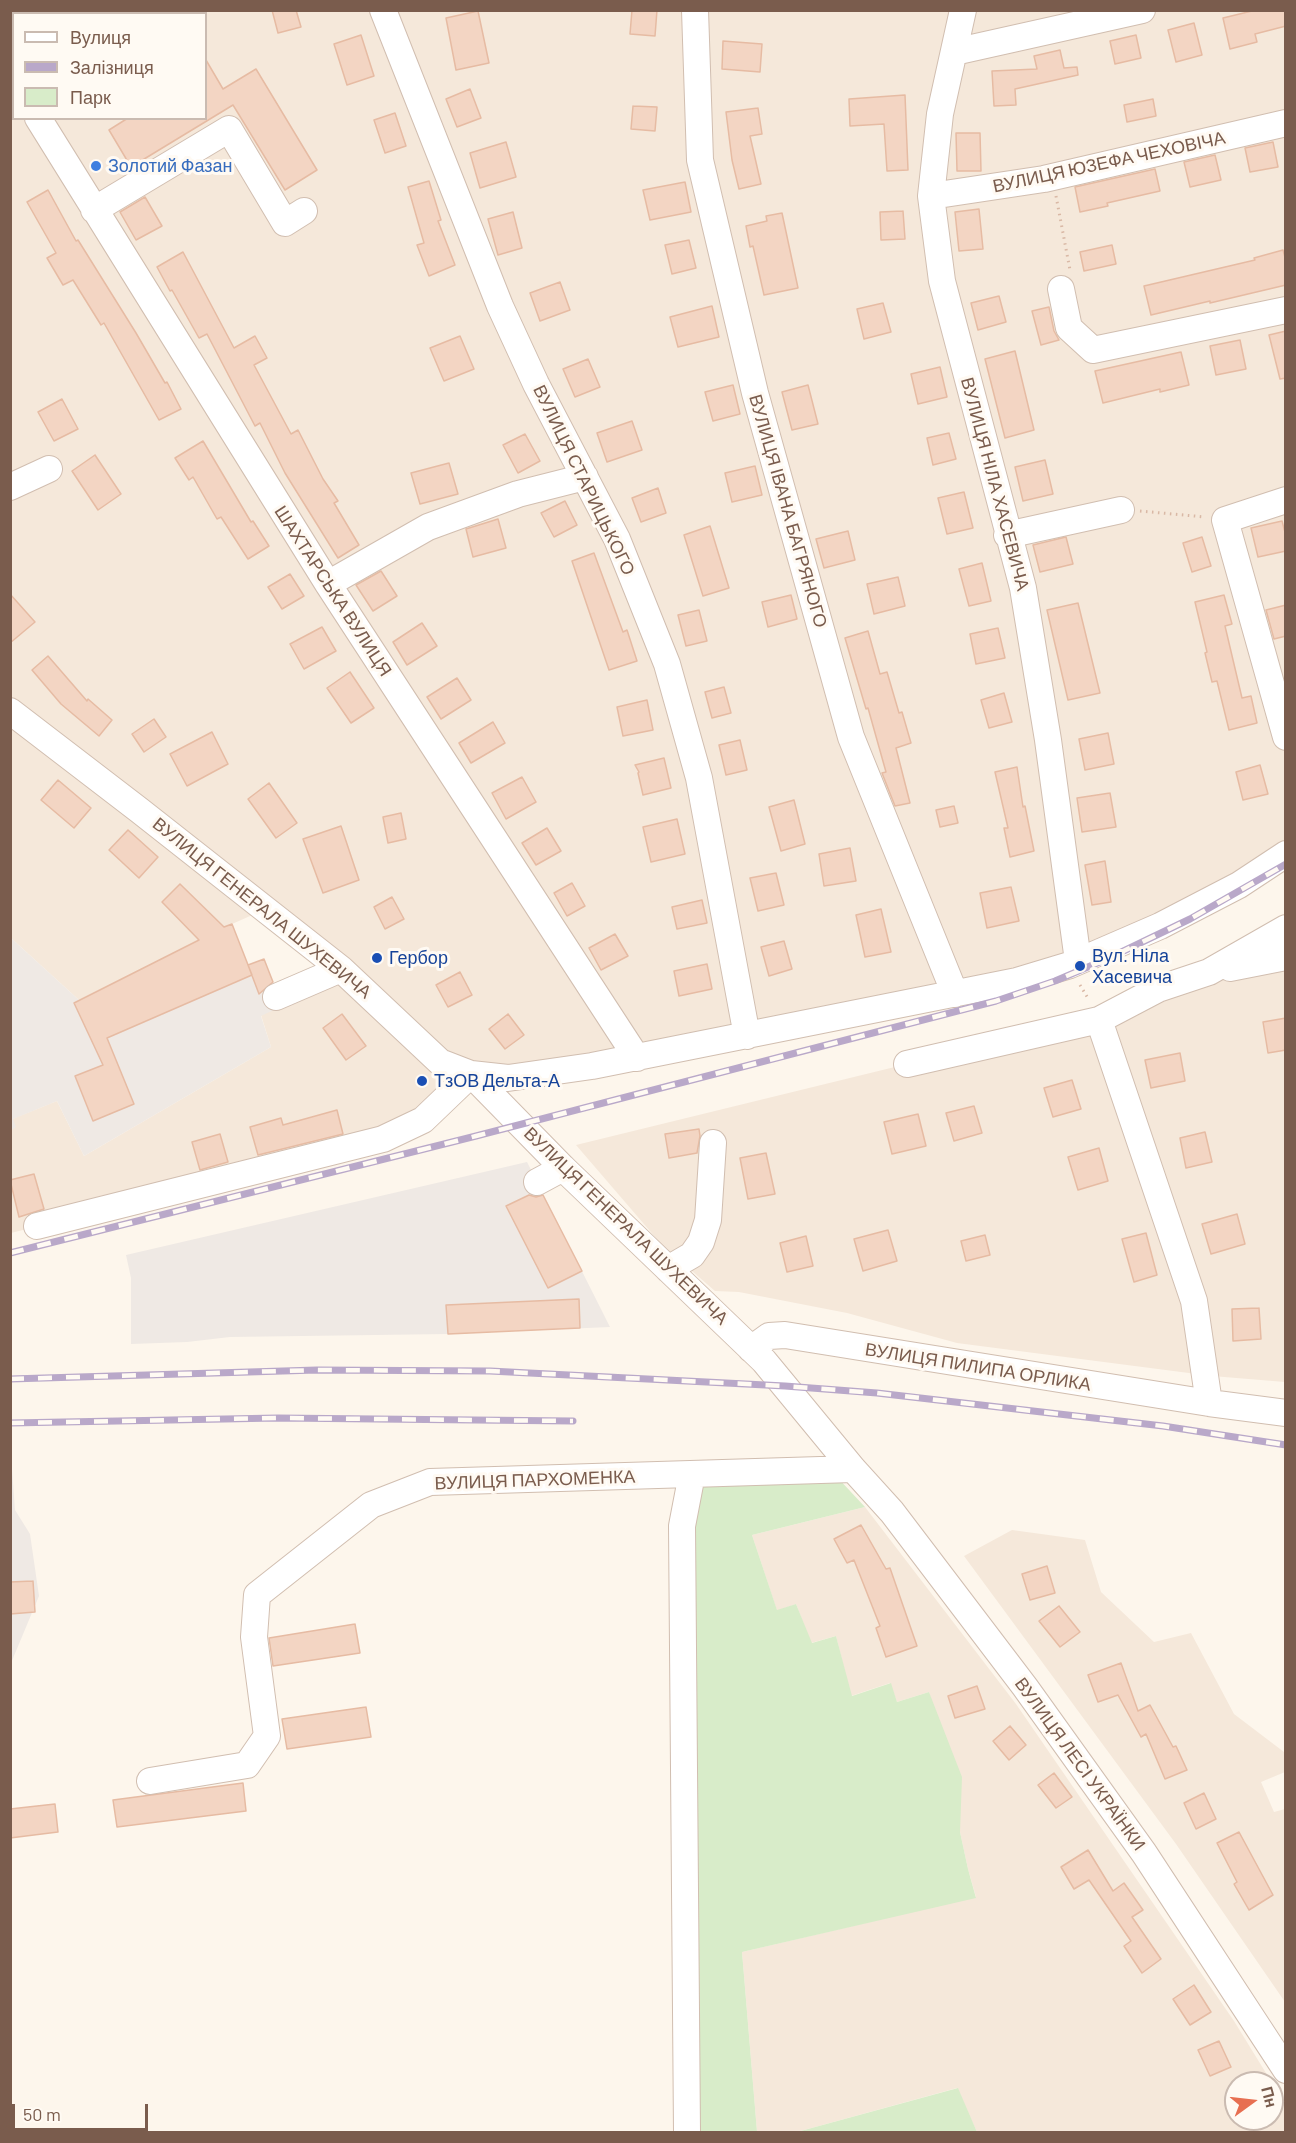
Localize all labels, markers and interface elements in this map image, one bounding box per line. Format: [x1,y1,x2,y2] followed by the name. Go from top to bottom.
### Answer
[12,12,207,120] legend
[70,26,131,48] text: Вулиця
[70,56,154,78] text: Залізниця
[70,86,111,108] text: Парк
[991,127,1227,197] street label: ВУЛИЦЯ ЮЗЕФА ЧЕХОВІЧА
[108,155,232,177] place label: Золотий Фазан
[89,159,103,173] marker: Золотий Фазан
[956,375,1034,593] street label: ВУЛИЦЯ НІЛА ХАСЕВИЧА
[529,381,639,579] street label: ВУЛИЦЯ СТАРИЦЬКОГО
[744,392,832,630] street label: ВУЛИЦЯ ІВАНА БАГРЯНОГО
[270,502,396,680] street label: ШАХТАРСЬКА ВУЛИЦЯ
[148,813,376,1003] street label: ВУЛИЦЯ ГЕНЕРАЛА ШУХЕВИЧА
[1092,945,1172,988] place label: Вул. Ніла Хасевича
[389,947,448,969] place label: Гербор
[370,951,384,965] marker: Гербор
[1073,959,1087,973] marker: Вул. Ніла Хасевича
[434,1070,560,1092] place label: ТзОВ Дельта-А
[415,1074,429,1088] marker: ТзОВ Дельта-А
[520,1123,732,1329] street label: ВУЛИЦЯ ГЕНЕРАЛА ШУХЕВИЧА
[864,1338,1092,1396] street label: ВУЛИЦЯ ПИЛИПА ОРЛИКА
[434,1466,636,1494] street label: ВУЛИЦЯ ПАРХОМЕНКА
[1010,1673,1150,1855] street label: ВУЛИЦЯ ЛЕСІ УКРАЇНКИ
[1224,2071,1284,2131] north arrow
[1258,2084,1282,2109] text: Пн
[15,2092,152,2130] scale bar
[23,2103,61,2125] text: 50 m

